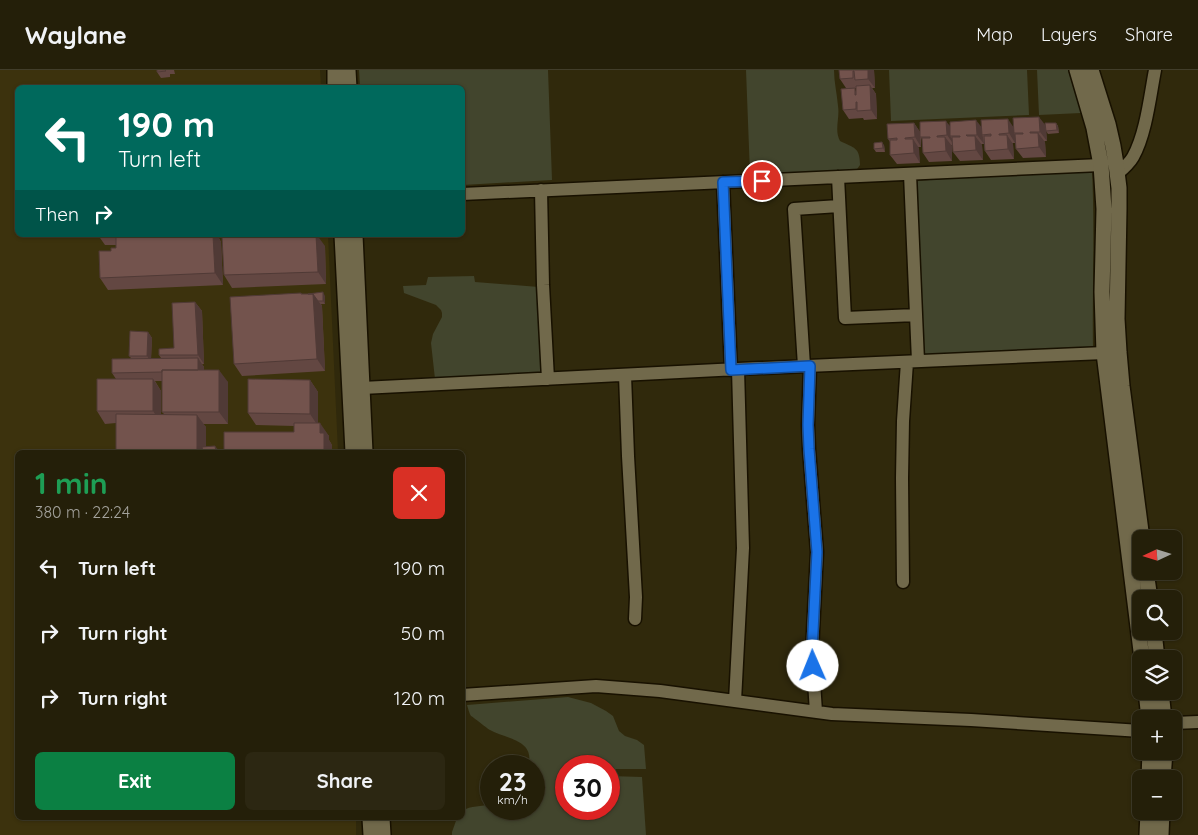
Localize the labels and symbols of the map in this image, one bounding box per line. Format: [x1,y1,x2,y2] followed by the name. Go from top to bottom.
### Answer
[741,160,783,202] pin
[1132,530,1182,580] north arrow
[786,639,838,691] position arrow
[555,755,620,820] speed limit sign: 30

